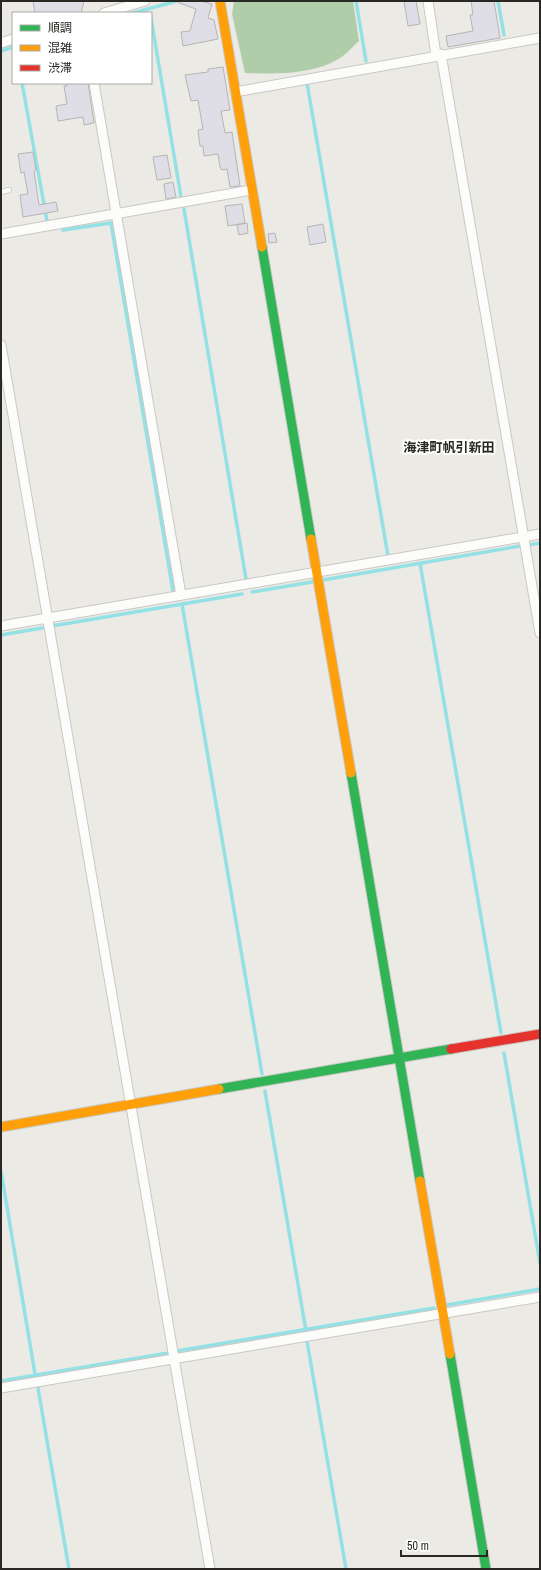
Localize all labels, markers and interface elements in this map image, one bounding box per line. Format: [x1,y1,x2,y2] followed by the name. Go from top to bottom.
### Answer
[12,12,152,84] legend
[48,20,72,36] text: 順調
[48,40,72,56] text: 混雑
[48,60,72,76] text: 渋滞
[403,439,495,456] district label: 海津町帆引新田
[401,1532,487,1558] scale bar
[407,1538,429,1554] text: 50 m

